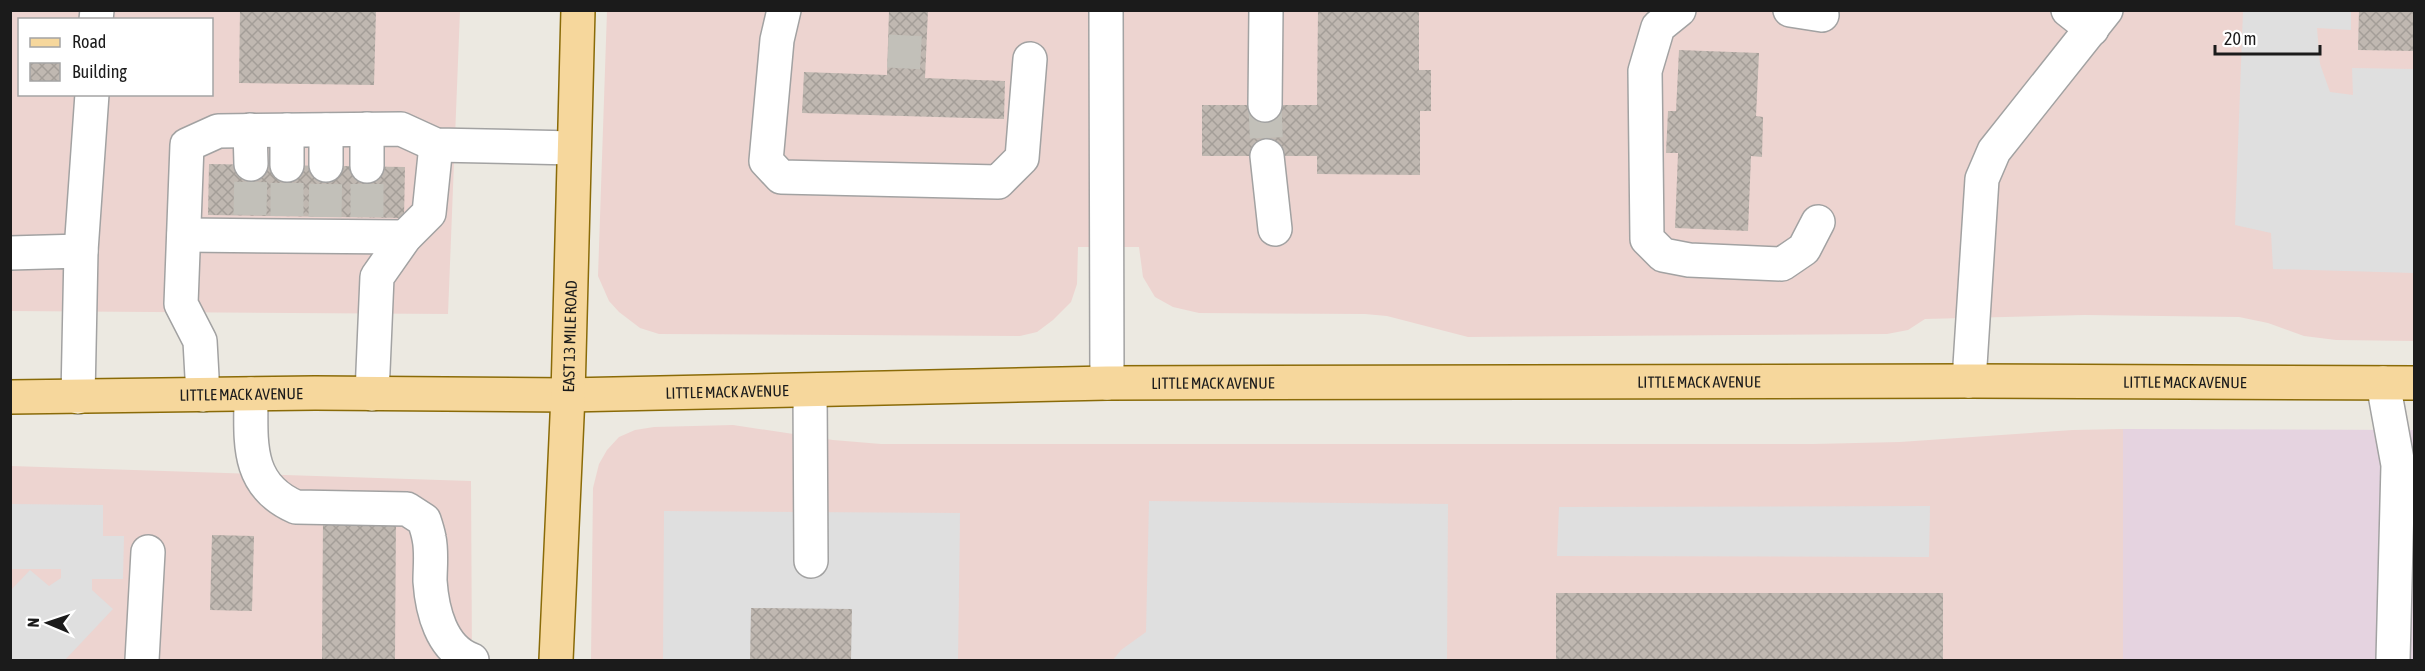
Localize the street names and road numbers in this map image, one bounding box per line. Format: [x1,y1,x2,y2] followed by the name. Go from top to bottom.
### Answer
[559,280,580,392] street label: EAST 13 MILE ROAD
[1637,372,1761,391] street label: LITTLE MACK AVENUE
[2123,373,2247,391] street label: LITTLE MACK AVENUE
[1151,374,1275,392] street label: LITTLE MACK AVENUE
[665,381,789,402] street label: LITTLE MACK AVENUE
[179,384,303,404] street label: LITTLE MACK AVENUE

